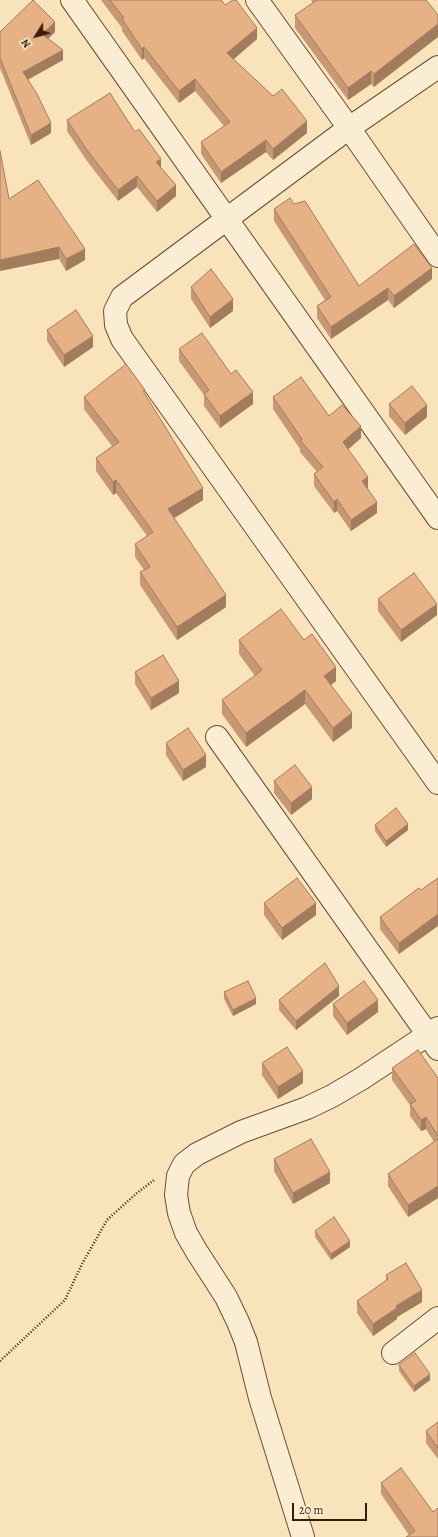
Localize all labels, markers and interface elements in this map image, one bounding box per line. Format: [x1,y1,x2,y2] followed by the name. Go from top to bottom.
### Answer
[16,16,56,56] north arrow
[18,36,34,51] text: N
[294,1495,369,1521] scale bar
[299,1502,323,1518] text: 20 m

